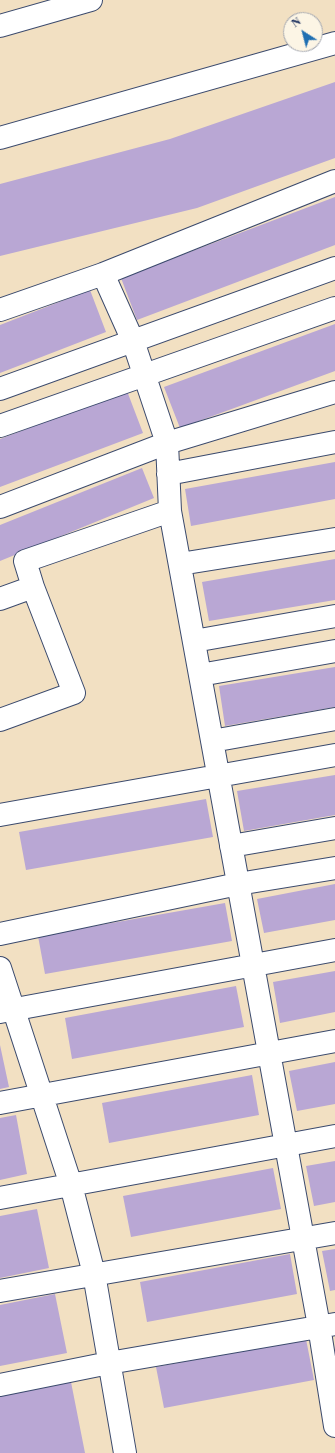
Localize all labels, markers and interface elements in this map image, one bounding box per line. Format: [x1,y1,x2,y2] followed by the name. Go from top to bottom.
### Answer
[283,12,323,52] north arrow
[289,15,304,31] text: N

